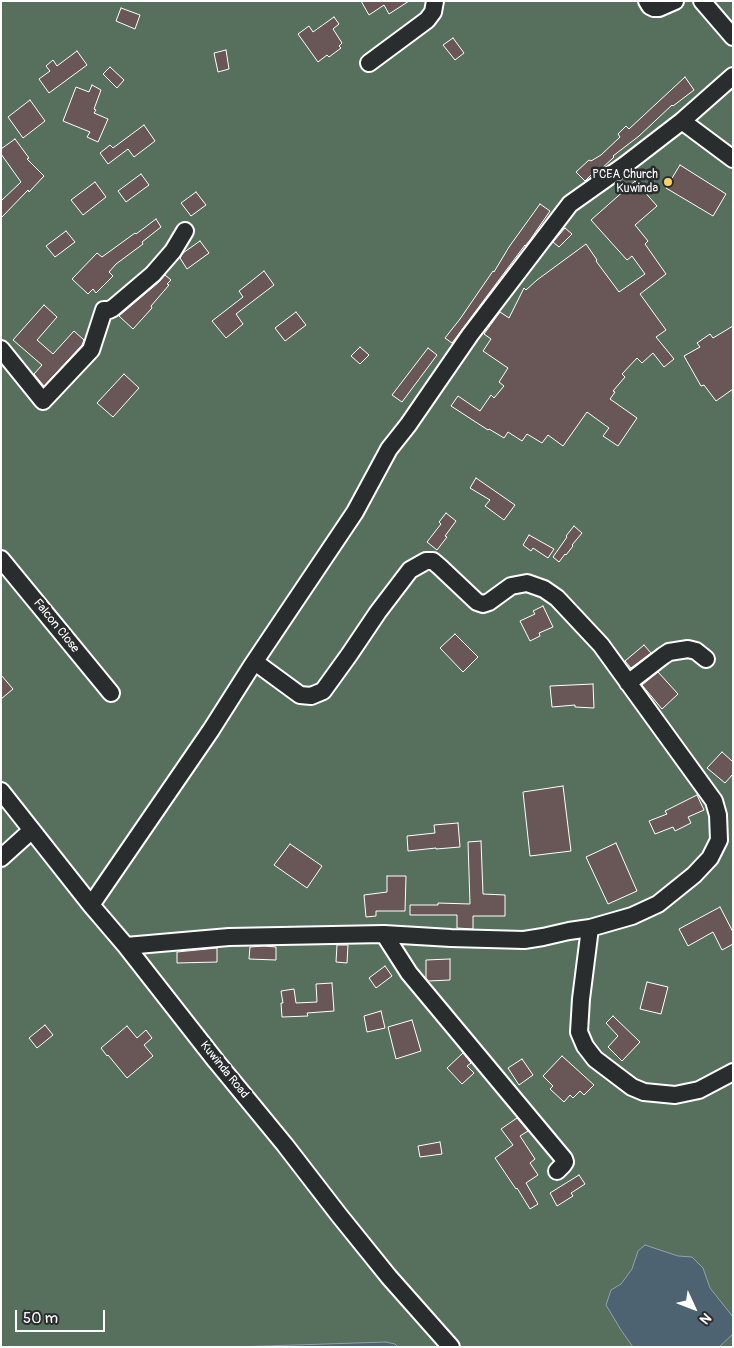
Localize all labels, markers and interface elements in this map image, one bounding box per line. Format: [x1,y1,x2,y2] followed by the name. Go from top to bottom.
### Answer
[592,168,658,196] place label: PCEA Church Kuwinda
[662,176,674,188] marker: PCEA Church Kuwinda
[30,596,82,656] street label: Falcon Close
[197,1039,251,1101] street label: Kuwinda Road
[669,1283,719,1333] north arrow
[18,1300,108,1332] scale bar
[23,1309,58,1328] text: 50 m
[696,1309,715,1328] text: N

